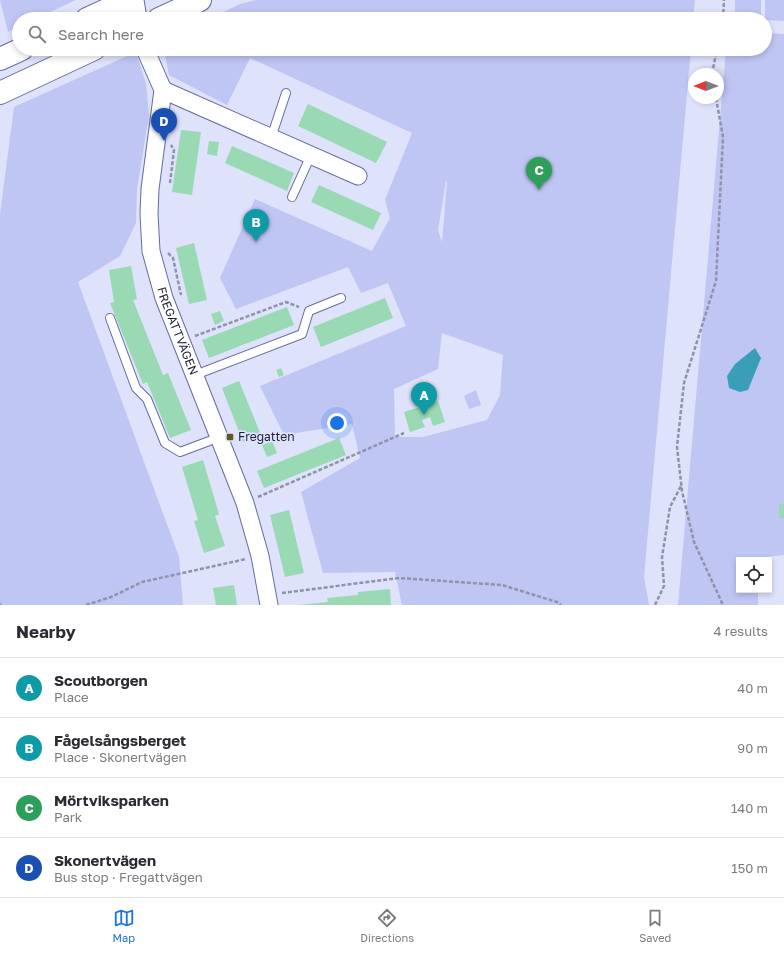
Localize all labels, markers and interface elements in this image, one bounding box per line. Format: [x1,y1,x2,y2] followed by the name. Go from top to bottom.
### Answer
[12,12,772,56] search box
[26,23,48,45] icon: search
[58,25,144,43] text: Search here
[688,68,724,104] north arrow
[151,108,177,141] pin: D
[526,157,552,190] pin: C
[243,209,269,242] pin: B
[154,285,202,377] street label: FREGATTVÄGEN
[411,382,437,415] pin: A
[327,413,347,433] your location
[238,429,295,444] place label: Fregatten
[225,432,235,442] marker: Fregatten
[736,557,772,593] map controls
[736,557,772,593] button: locate
[16,621,76,642] text: Nearby
[714,623,768,639] text: 4 results
[54,671,148,689] text: Scoutborgen
[24,680,34,696] text: A
[737,680,768,696] text: 40 m
[54,689,89,705] text: Place
[54,731,186,749] text: Fågelsångsberget
[24,740,34,756] text: B
[737,740,768,756] text: 90 m
[54,749,186,765] text: Place · Skonertvägen
[54,791,169,809] text: Mörtviksparken
[24,800,34,816] text: C
[731,800,768,816] text: 140 m
[54,809,82,825] text: Park
[54,851,156,869] text: Skonertvägen
[24,860,34,876] text: D
[731,860,768,876] text: 150 m
[54,869,203,885] text: Bus stop · Fregattvägen
[113,907,135,944] tab: Map
[360,907,414,944] tab: Directions
[639,907,671,944] tab: Saved

